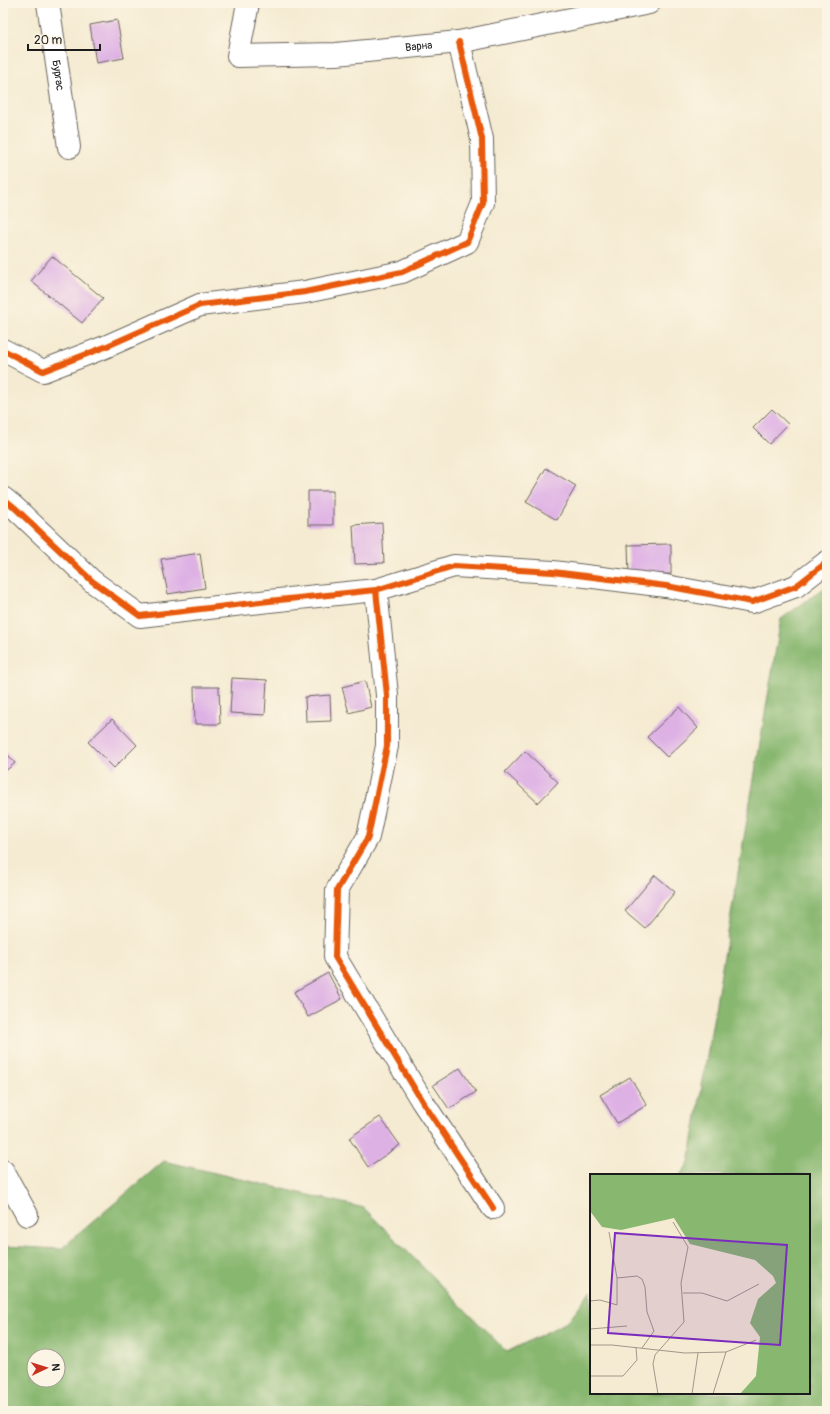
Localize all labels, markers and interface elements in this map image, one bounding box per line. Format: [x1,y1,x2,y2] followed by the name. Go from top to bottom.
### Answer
[28,26,100,52] scale bar
[34,33,63,48] text: 20 m
[405,39,433,54] street label: Варна
[49,59,67,92] street label: Бургас
[590,1174,810,1394] inset map
[26,1348,66,1388] north arrow
[49,1363,62,1372] text: N

